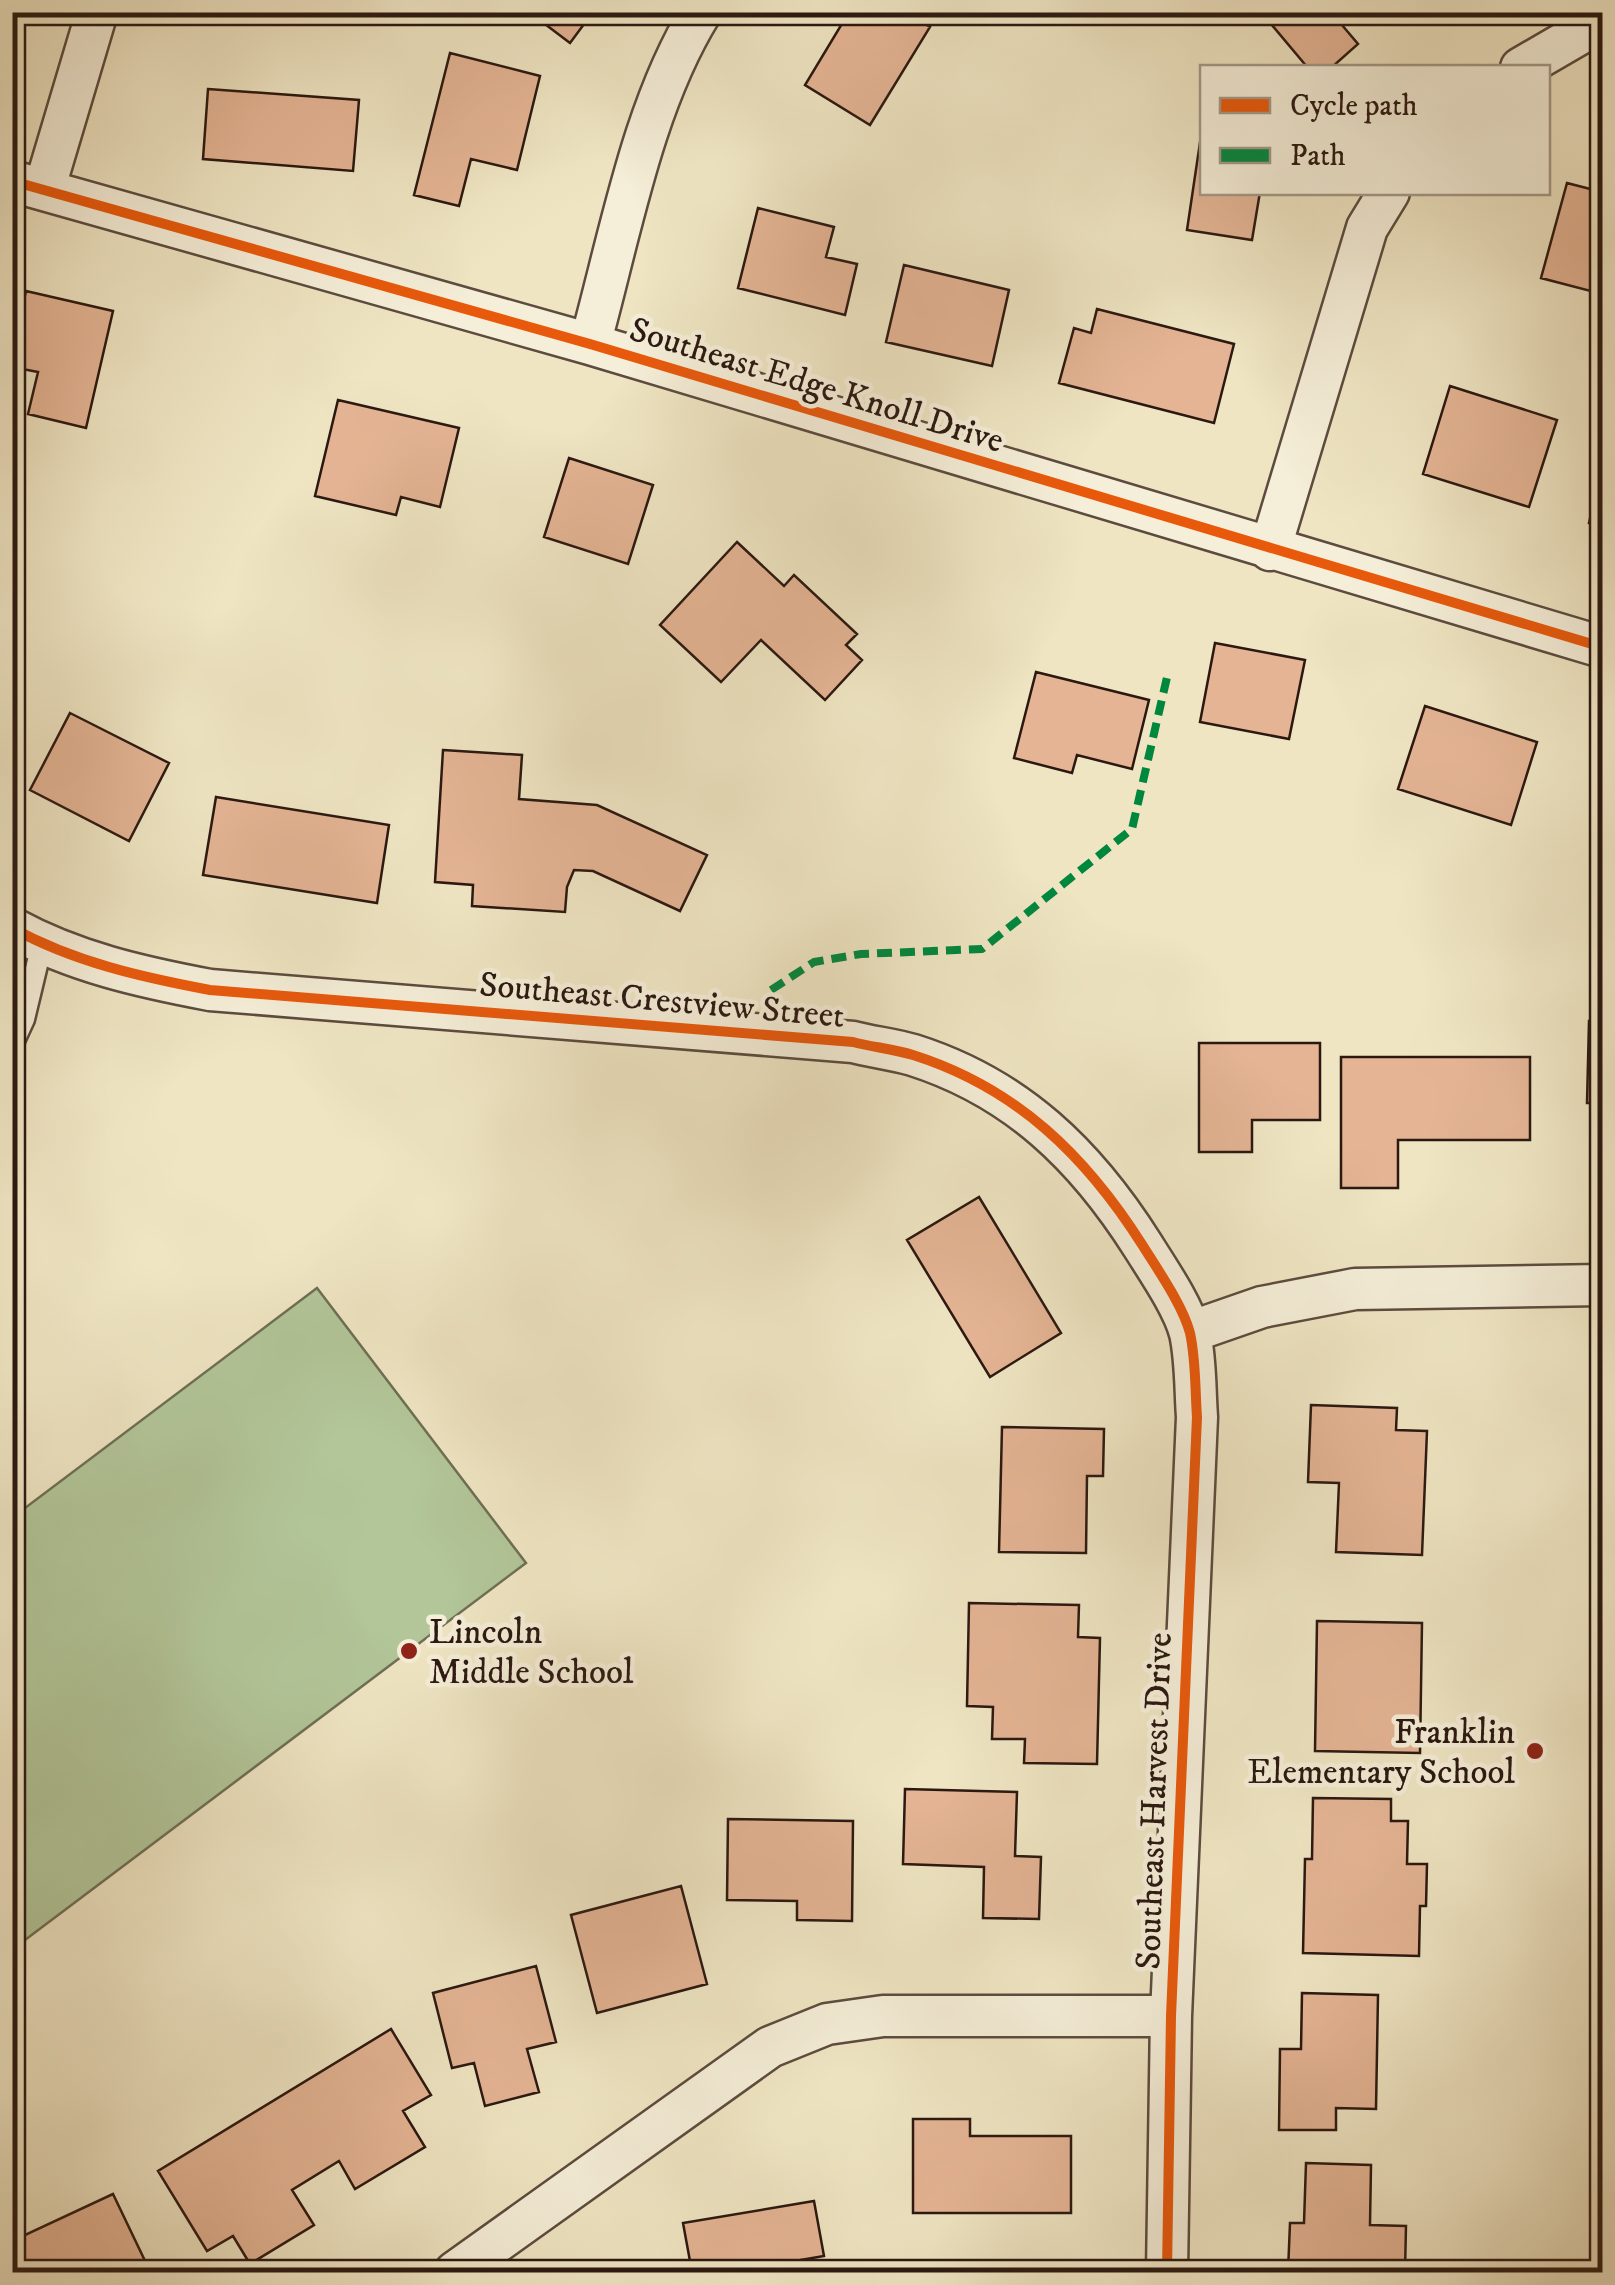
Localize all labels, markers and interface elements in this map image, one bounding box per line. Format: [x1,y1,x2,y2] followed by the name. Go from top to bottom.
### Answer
[1200,65,1550,195] legend
[1290,88,1418,125] text: Cycle path
[1290,138,1346,175] text: Path
[624,308,1009,464] street label: Southeast Edge Knoll Drive
[477,963,846,1039] street label: Southeast Crestview Street
[429,1611,634,1695] place label: Lincoln Middle School
[1127,1632,1183,1970] street label: Southeast Harvest Drive
[398,1640,420,1662] marker: Lincoln Middle School
[1247,1711,1515,1795] place label: Franklin Elementary School
[1524,1740,1546,1762] marker: Franklin Elementary School

